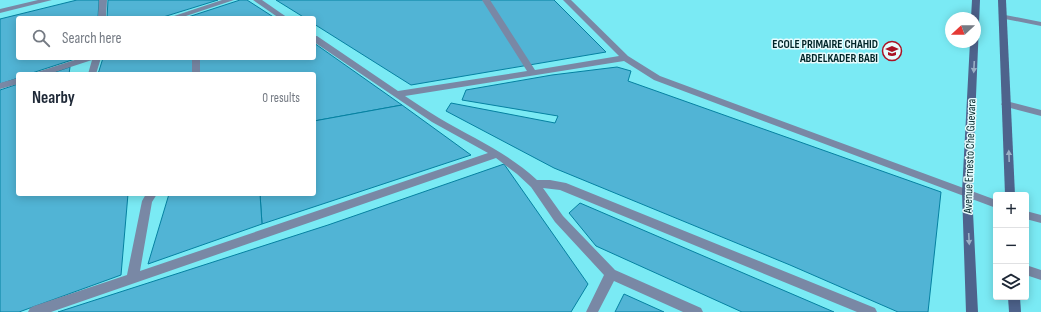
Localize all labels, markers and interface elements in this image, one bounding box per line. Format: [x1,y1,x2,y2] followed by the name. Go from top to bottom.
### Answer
[945,12,981,48] north arrow
[16,16,316,60] search box
[30,27,52,49] icon: search
[62,29,122,48] text: Search here
[772,37,878,66] place label: ECOLE PRIMAIRE CHAHID ABDELKADER BABI
[881,40,903,62] school or university icon: ECOLE PRIMAIRE CHAHID ABDELKADER BABI
[971,61,978,73] one-way arrow
[32,88,75,108] text: Nearby
[262,90,300,106] text: 0 results
[960,98,980,215] street label: Avenue Ernesto Che Guevara
[1005,150,1012,162] one-way arrow
[993,192,1029,300] map controls
[993,192,1029,228] button: +
[993,228,1029,264] button: −
[966,233,972,246] one-way arrow
[993,264,1029,300] button: layers

